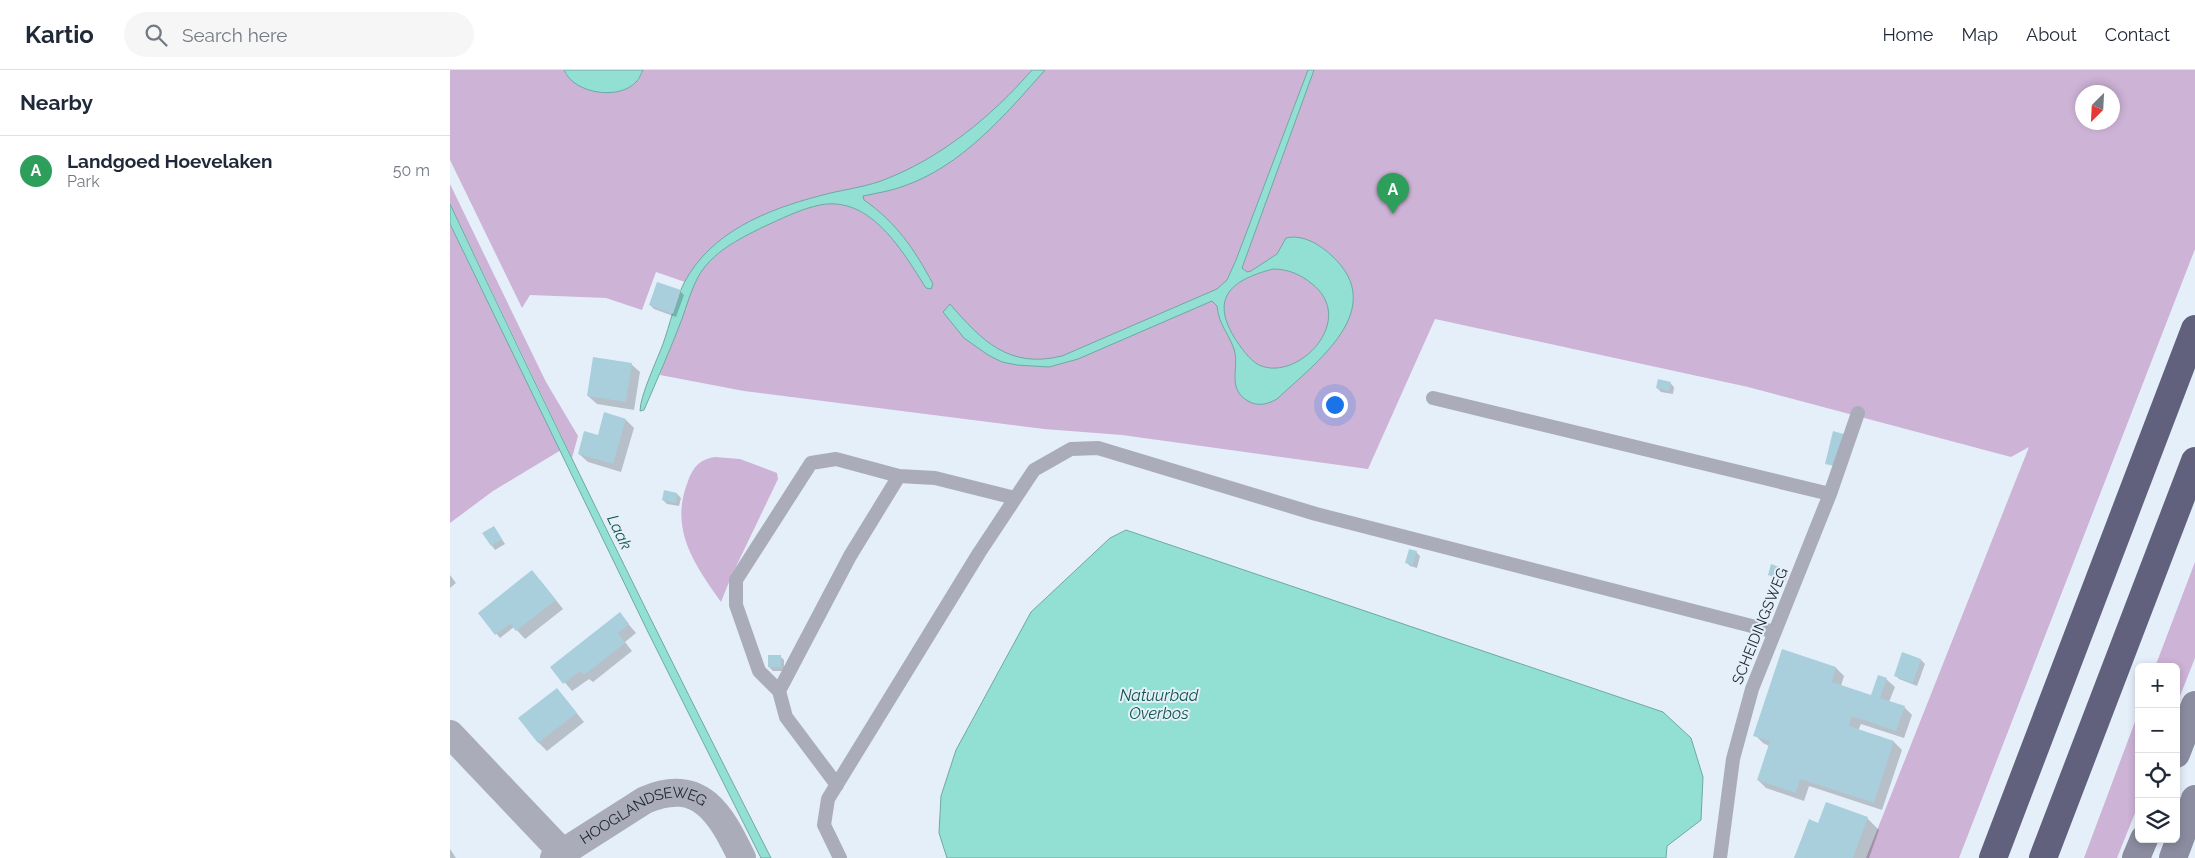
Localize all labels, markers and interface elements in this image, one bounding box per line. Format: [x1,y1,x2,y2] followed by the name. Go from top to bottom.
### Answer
[124,12,474,57] search box
[25,20,94,49] text: Kartio
[142,21,170,49] icon: search
[182,24,287,46] text: Search here
[1882,24,1933,45] text: Home
[1961,24,1998,45] text: Map
[2026,24,2077,45] text: About
[2105,24,2170,45] text: Contact
[2075,85,2120,130] north arrow
[20,90,93,115] text: Nearby
[67,150,272,172] text: Landgoed Hoevelaken
[31,161,41,180] text: A
[393,161,430,180] text: 50 m
[67,172,100,191] text: Park
[1377,173,1409,214] pin: A
[1322,392,1348,418] your location
[603,512,636,553] water label: Laak
[1728,565,1792,687] street label: SCHEIDINGSWEG
[2135,663,2180,843] map controls
[2135,663,2180,708] button: +
[1120,686,1199,723] water label: Natuurbad Overbos
[2135,708,2180,753] button: −
[2135,753,2180,798] button: locate
[576,783,710,848] street label: HOOGLANDSEWEG
[2135,798,2180,843] button: layers

